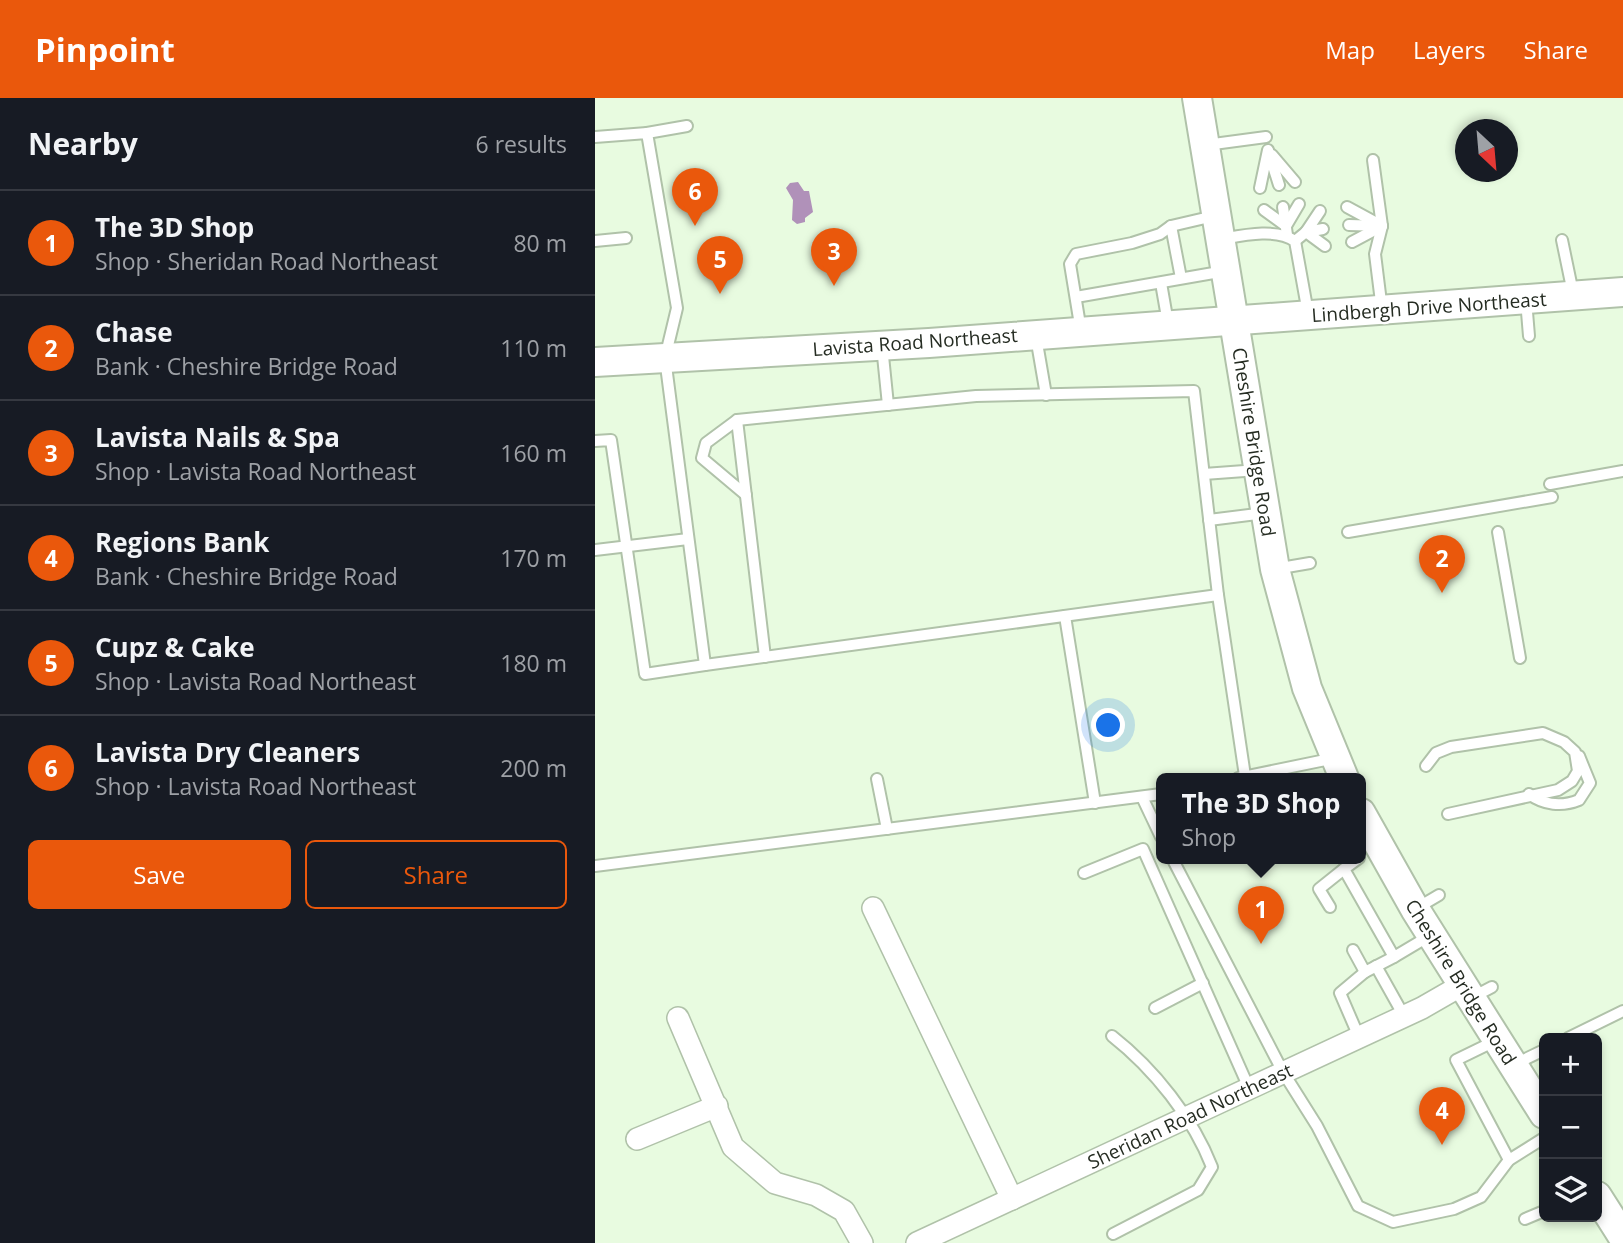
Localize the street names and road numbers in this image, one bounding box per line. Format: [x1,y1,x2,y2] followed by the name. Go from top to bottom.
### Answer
[1311,286,1548,328] street label: Lindbergh Drive Northeast
[812,322,1019,362] street label: Lavista Road Northeast
[1226,346,1282,538] street label: Cheshire Bridge Road
[1399,894,1523,1070] street label: Cheshire Bridge Road
[1083,1057,1297,1175] street label: Sheridan Road Northeast

